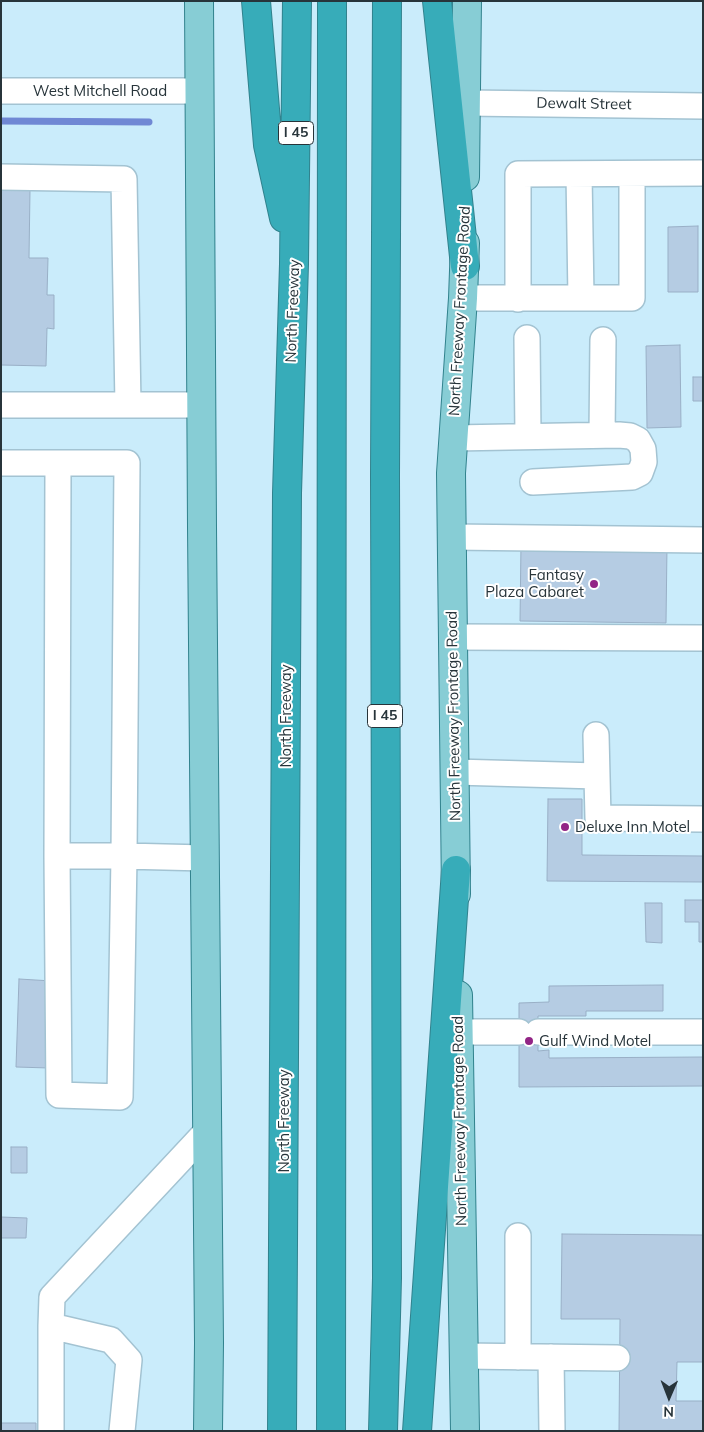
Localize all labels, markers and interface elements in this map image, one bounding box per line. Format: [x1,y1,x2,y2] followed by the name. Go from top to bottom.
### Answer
[33,82,167,100] street label: West Mitchell Road
[536,94,632,114] street label: Dewalt Street
[278,122,314,144] road number: I 45
[446,206,474,416] street label: North Freeway Frontage Road
[282,259,304,363] street label: North Freeway
[485,566,584,601] place label: Fantasy Plaza Cabaret
[588,578,600,590] marker: Fantasy Plaza Cabaret
[443,611,465,821] street label: North Freeway Frontage Road
[277,664,295,768] street label: North Freeway
[368,704,402,728] road number: I 45
[575,818,690,836] place label: Deluxe Inn Motel
[559,821,571,833] marker: Deluxe Inn Motel
[449,1016,471,1226] street label: North Freeway Frontage Road
[539,1032,651,1050] place label: Gulf Wind Motel
[523,1035,535,1047] marker: Gulf Wind Motel
[275,1069,293,1173] street label: North Freeway
[644,1372,694,1422] north arrow
[663,1403,674,1421] text: N

